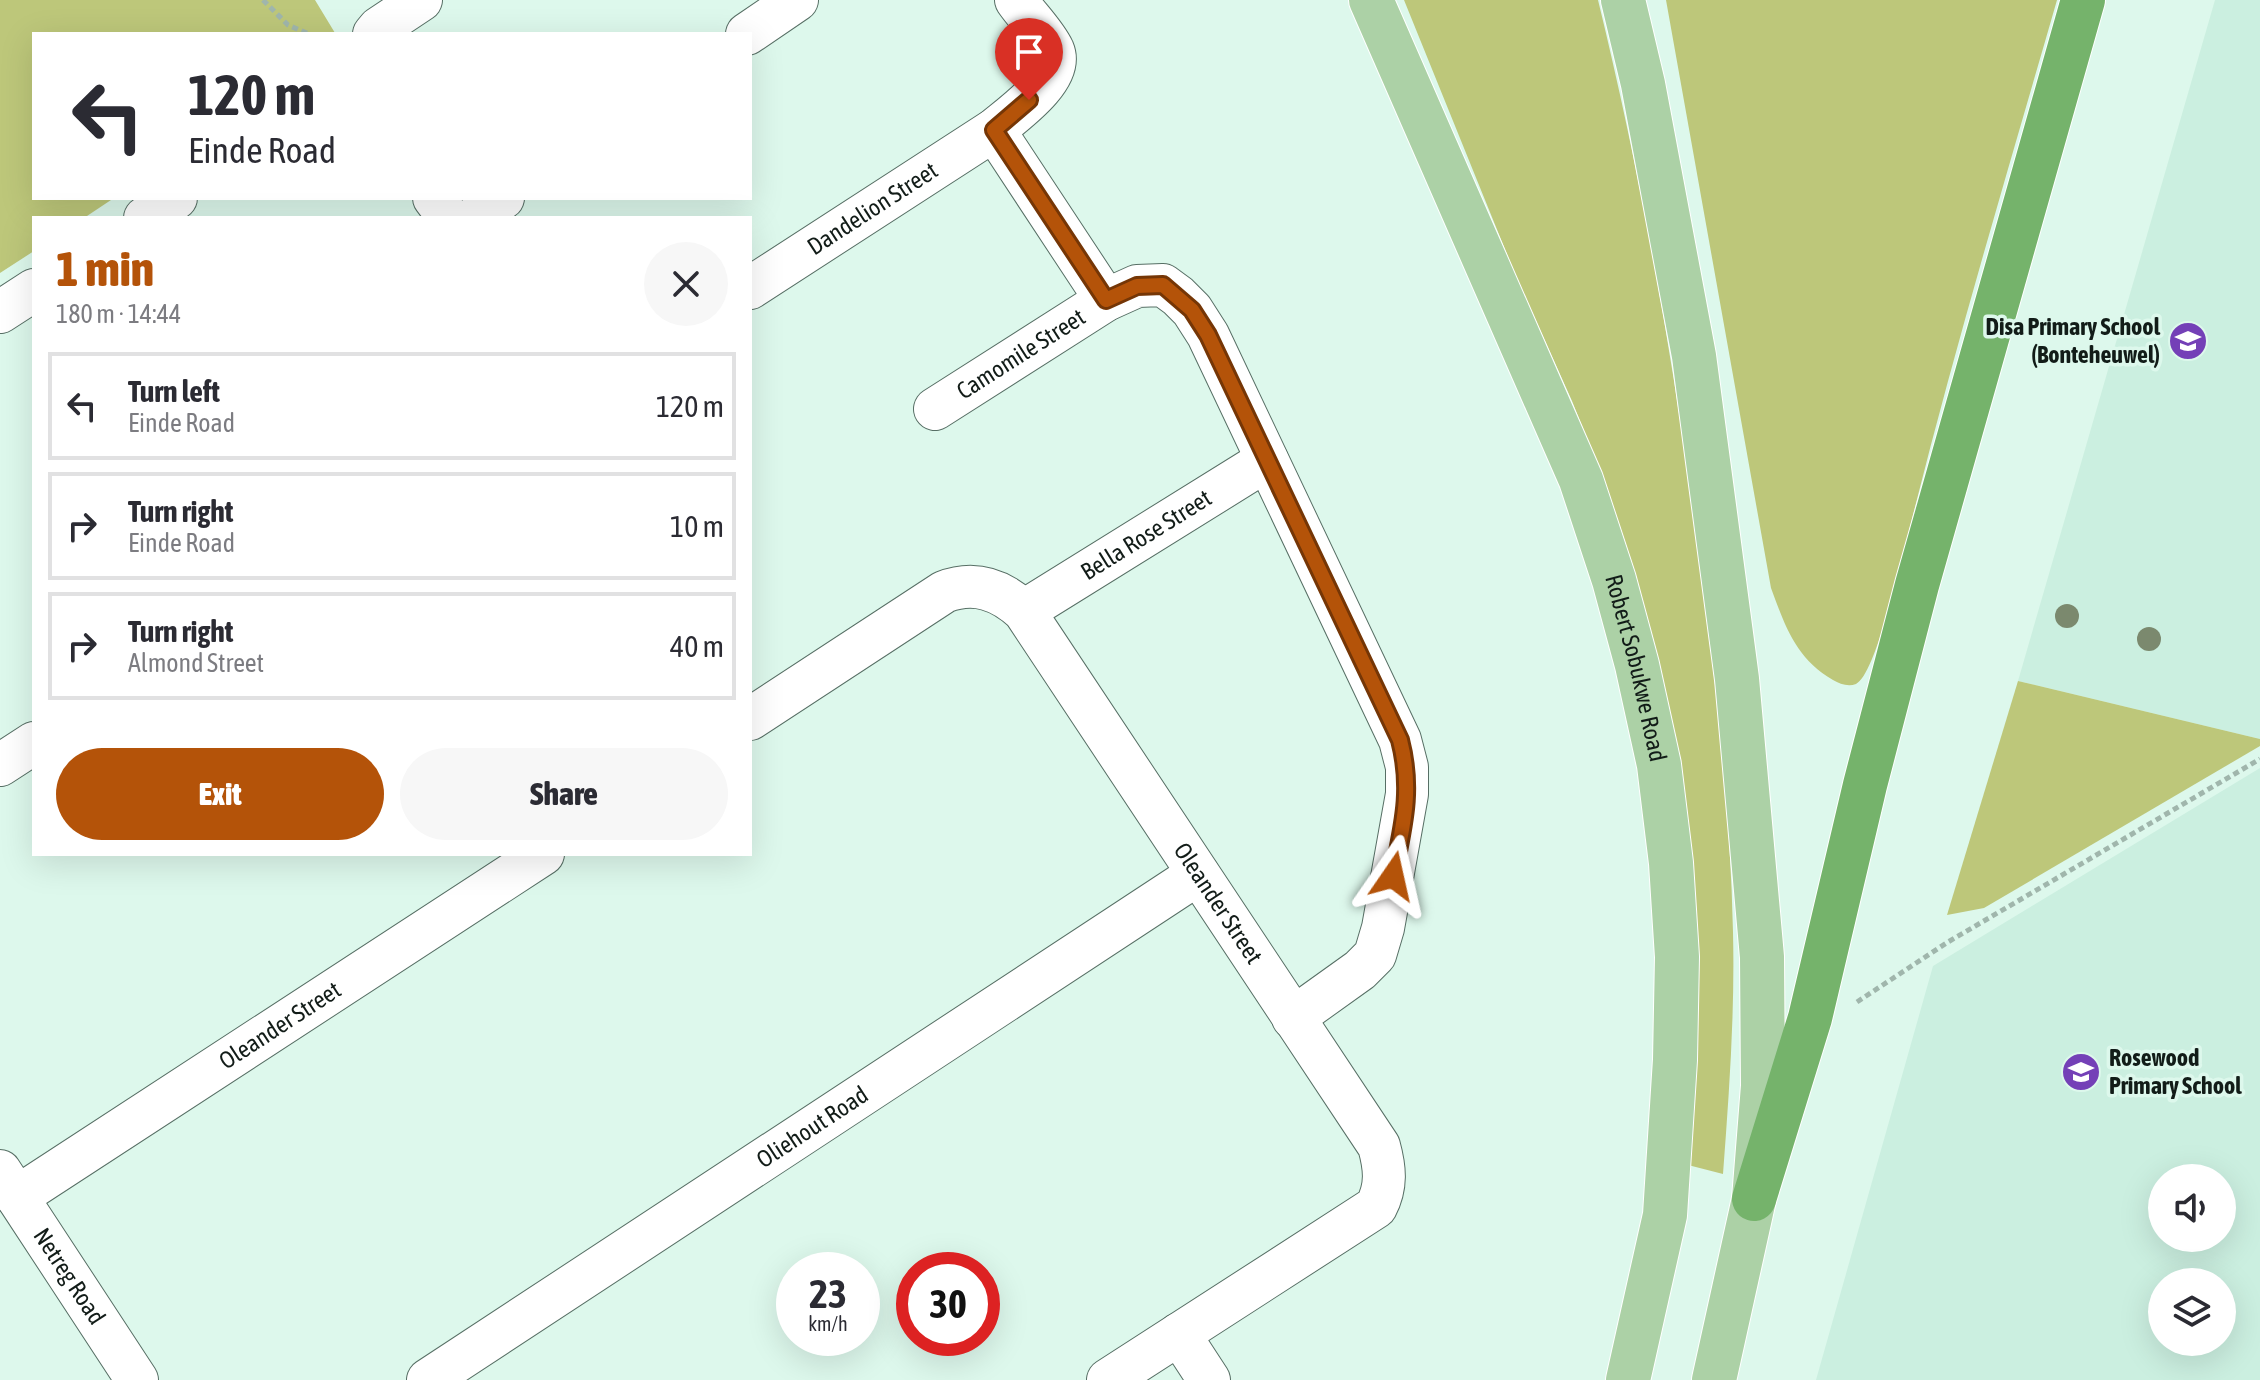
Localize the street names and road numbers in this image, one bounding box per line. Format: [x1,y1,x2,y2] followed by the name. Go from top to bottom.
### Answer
[802,156,942,260] street label: Dandelion Street
[952,303,1090,404] street label: Camomile Street
[1076,484,1216,585] street label: Bella Rose Street
[1600,571,1672,764] street label: Robert Sobukwe Road
[1169,838,1268,969] street label: Oleander Street
[214,976,346,1074] street label: Oleander Street
[751,1081,873,1173] street label: Oliehout Road
[28,1223,111,1329] street label: Netreg Road

